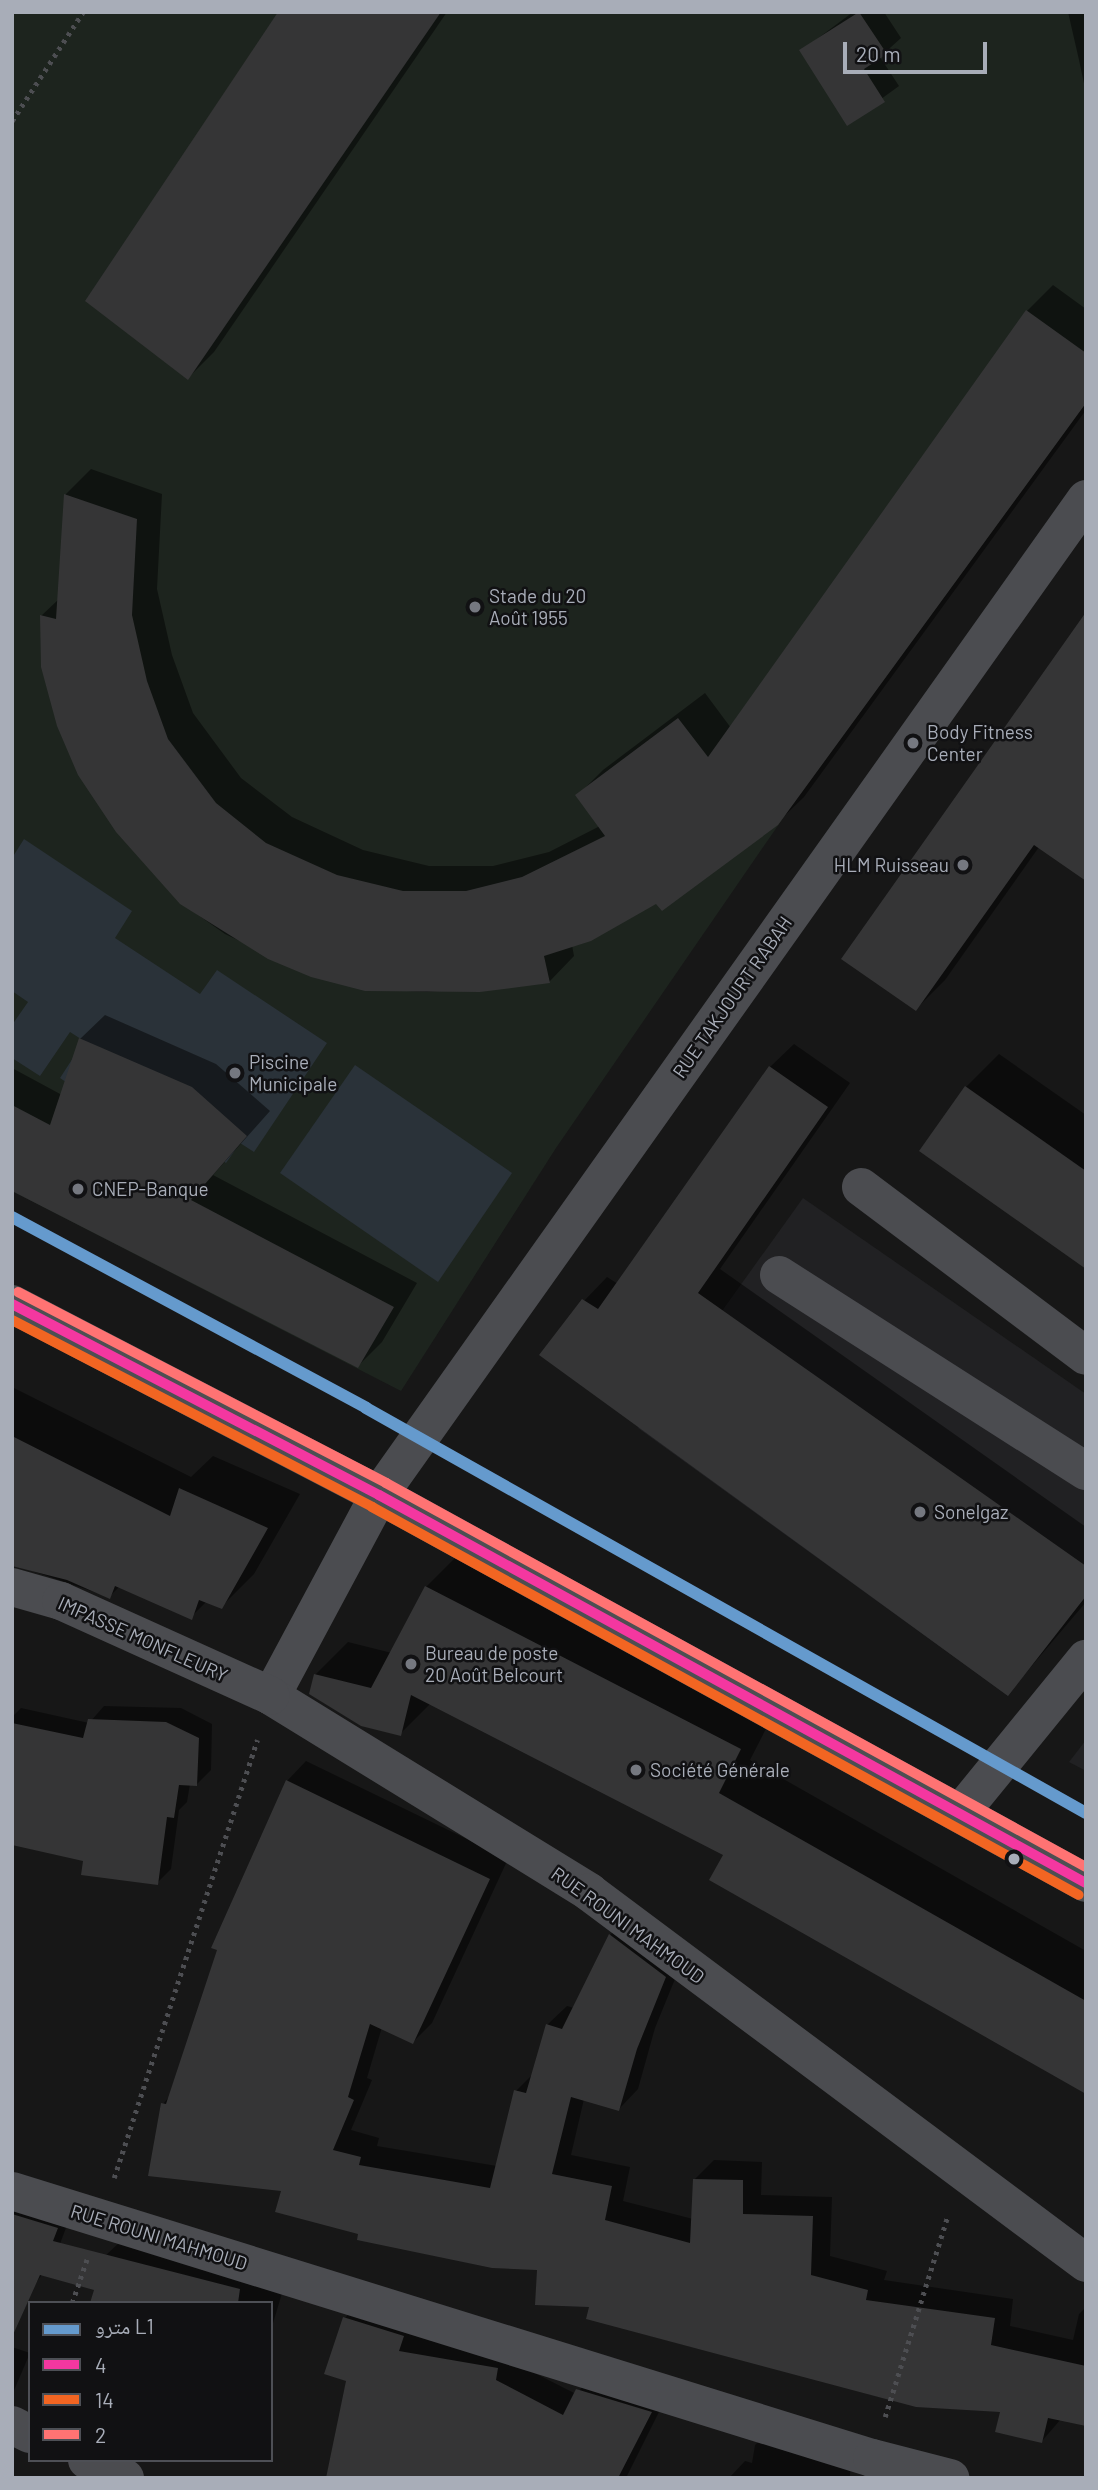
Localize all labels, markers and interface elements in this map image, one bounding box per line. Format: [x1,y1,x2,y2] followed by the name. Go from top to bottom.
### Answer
[846,28,990,72] scale bar
[856,41,901,66] text: 20 m
[489,585,586,629] place label: Stade du 20 Août 1955
[467,599,483,615] marker: Stade du 20 Août 1955
[927,721,1033,765] place label: Body Fitness Center
[905,735,921,751] marker: Body Fitness Center
[834,854,949,876] place label: HLM Ruisseau
[955,857,971,873] marker: HLM Ruisseau
[668,912,796,1082] street label: RUE TAKJOURT RABAH
[249,1051,337,1095] place label: Piscine Municipale
[227,1065,243,1081] marker: Piscine Municipale
[92,1178,209,1200] place label: CNEP-Banque
[70,1181,86,1197] marker: CNEP-Banque
[934,1501,1008,1523] place label: Sonelgaz
[912,1504,928,1520] marker: Sonelgaz
[55,1591,231,1687] street label: IMPASSE MONFLEURY
[425,1642,563,1686] place label: Bureau de poste 20 Août Belcourt
[403,1656,419,1672] marker: Bureau de poste 20 Août Belcourt
[650,1759,790,1781] place label: Société Générale
[628,1762,644,1778] marker: Société Générale
[1007,1852,1021,1866] unlabelled marker
[547,1862,709,1988] street label: RUE ROUNI MAHMOUD
[68,2199,250,2275] street label: RUE ROUNI MAHMOUD
[28,2301,273,2462] legend
[95,2313,154,2338] text: مترو L1
[95,2352,107,2377] text: 4
[95,2387,114,2412] text: 14
[95,2422,106,2447] text: 2

